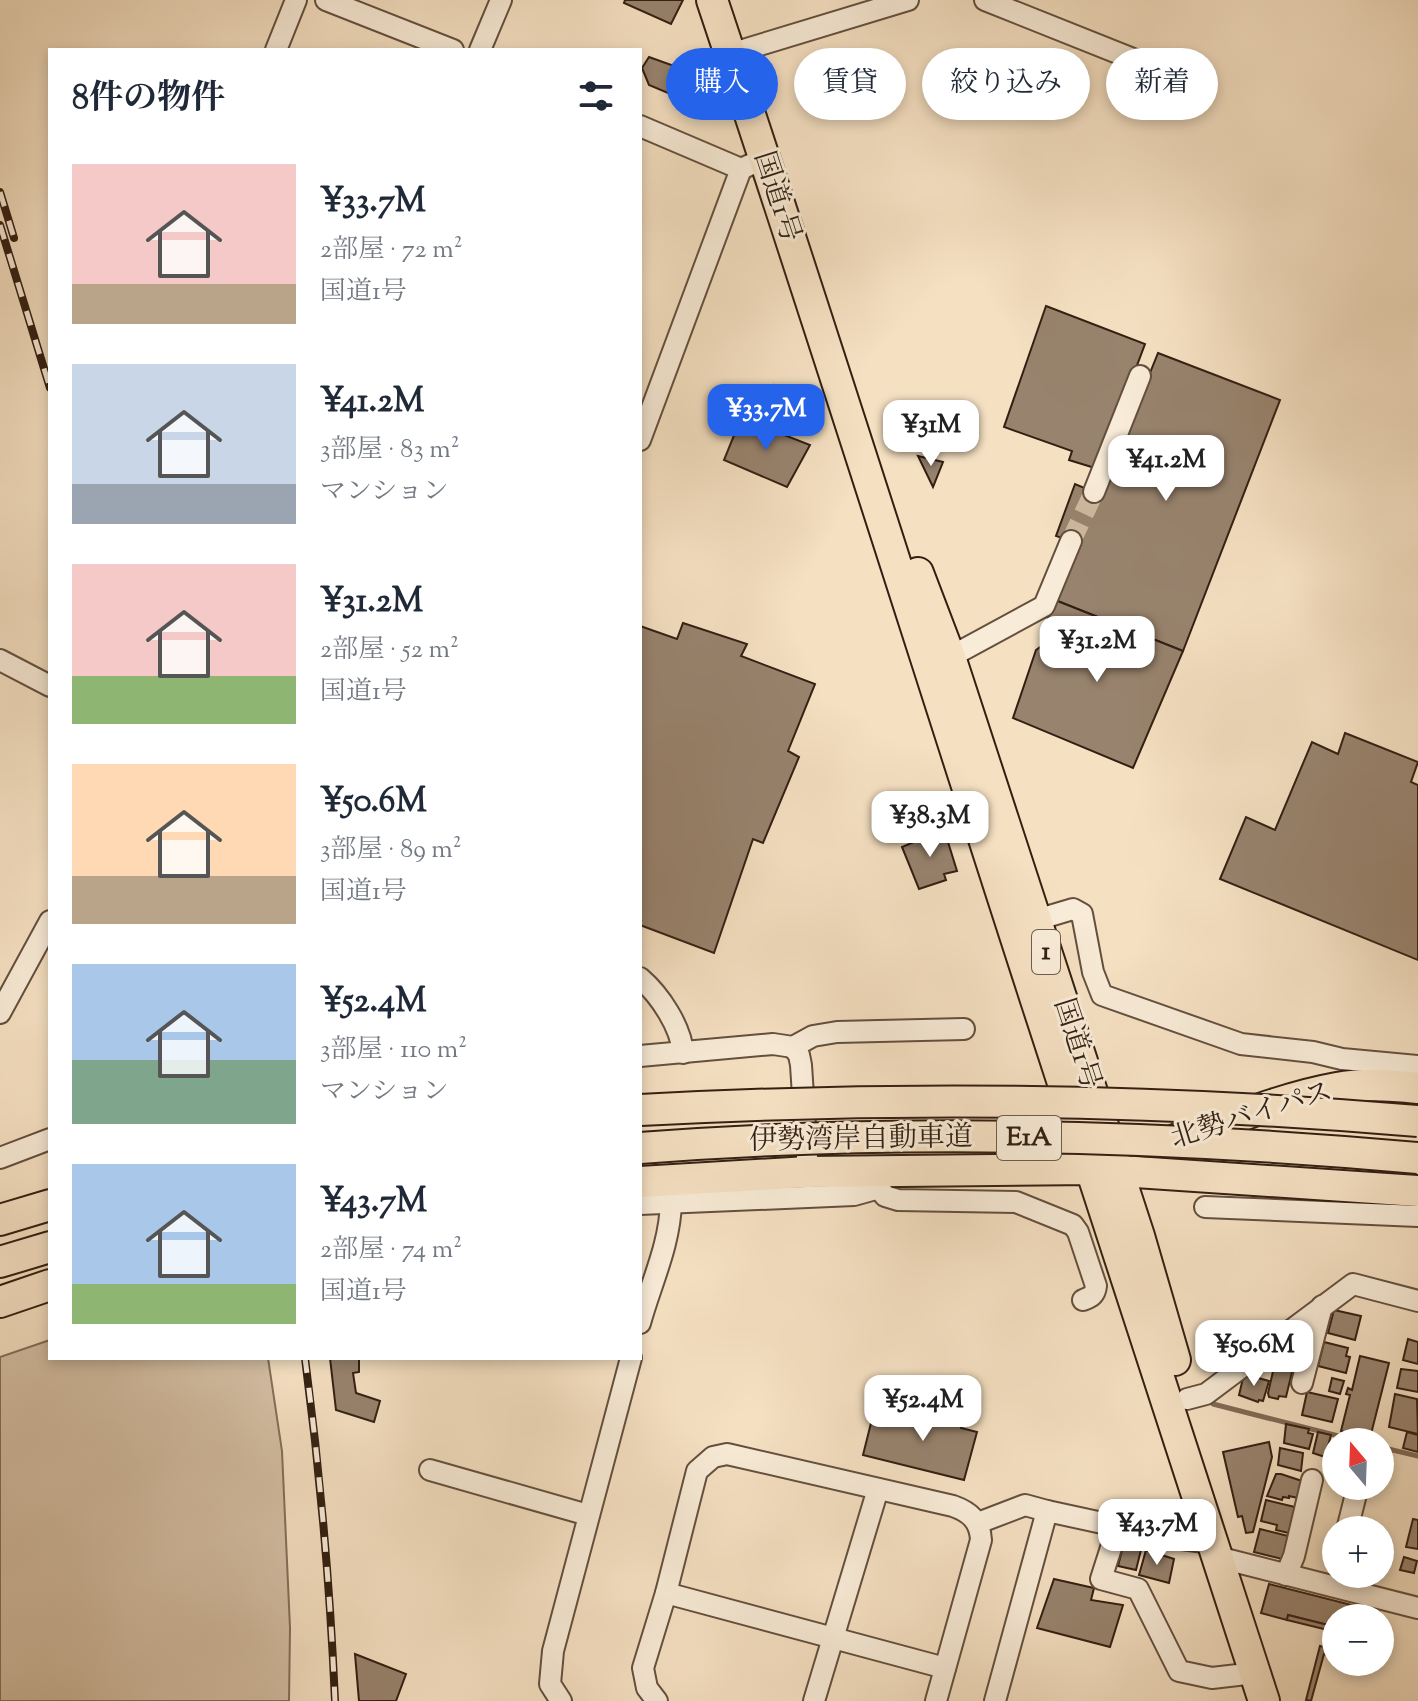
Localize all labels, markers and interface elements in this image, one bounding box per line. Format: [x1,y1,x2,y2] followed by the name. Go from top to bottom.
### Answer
[666,48,778,120] chip: 購入
[794,48,906,120] chip: 賃貸
[922,48,1090,120] chip: 絞り込み
[1106,48,1218,120] chip: 新着
[574,74,618,118] icon: filters
[72,75,225,124] text: 8件の物件
[743,146,809,248] street label: 国道1号
[320,178,426,227] text: ¥33.7M
[136,196,232,292] icon: home
[320,232,463,269] text: 2部屋 · 72 m²
[320,274,407,311] text: 国道1号
[320,378,424,427] text: ¥41.2M
[701,384,831,452] pin: ¥33.7M
[726,391,806,428] text: ¥33.7M
[136,396,232,492] icon: home
[884,400,978,468] pin: ¥31M
[901,407,961,444] text: ¥31M
[320,432,459,469] text: 3部屋 · 83 m²
[1101,435,1231,503] pin: ¥41.2M
[1126,442,1206,479] text: ¥41.2M
[320,474,449,511] text: マンション
[320,578,423,627] text: ¥31.2M
[136,596,232,692] icon: home
[1032,616,1162,684] pin: ¥31.2M
[1058,623,1136,660] text: ¥31.2M
[320,632,459,669] text: 2部屋 · 52 m²
[320,674,407,711] text: 国道1号
[320,778,427,827] text: ¥50.6M
[865,791,995,859] pin: ¥38.3M
[136,796,232,892] icon: home
[890,798,970,835] text: ¥38.3M
[320,832,462,869] text: 3部屋 · 89 m²
[320,874,407,911] text: 国道1号
[1032,930,1060,974] road number: 1
[320,978,426,1027] text: ¥52.4M
[1043,993,1109,1095] street label: 国道1号
[136,996,232,1092] icon: home
[320,1032,467,1069] text: 3部屋 · 110 m²
[1166,1072,1338,1160] street label: 北勢バイパス
[320,1074,449,1111] text: マンション
[997,1116,1061,1160] road number: E1A
[749,1118,973,1162] street label: 伊勢湾岸自動車道
[320,1178,427,1227] text: ¥43.7M
[136,1196,232,1292] icon: home
[320,1232,462,1269] text: 2部屋 · 74 m²
[320,1274,407,1311] text: 国道1号
[1189,1320,1319,1388] pin: ¥50.6M
[1213,1327,1295,1364] text: ¥50.6M
[858,1375,988,1443] pin: ¥52.4M
[882,1382,964,1419] text: ¥52.4M
[1322,1428,1394,1500] north arrow
[1322,1428,1394,1676] map controls
[1092,1499,1222,1567] pin: ¥43.7M
[1116,1506,1198,1543] text: ¥43.7M
[1322,1516,1394,1588] button: +
[1322,1604,1394,1676] button: −

